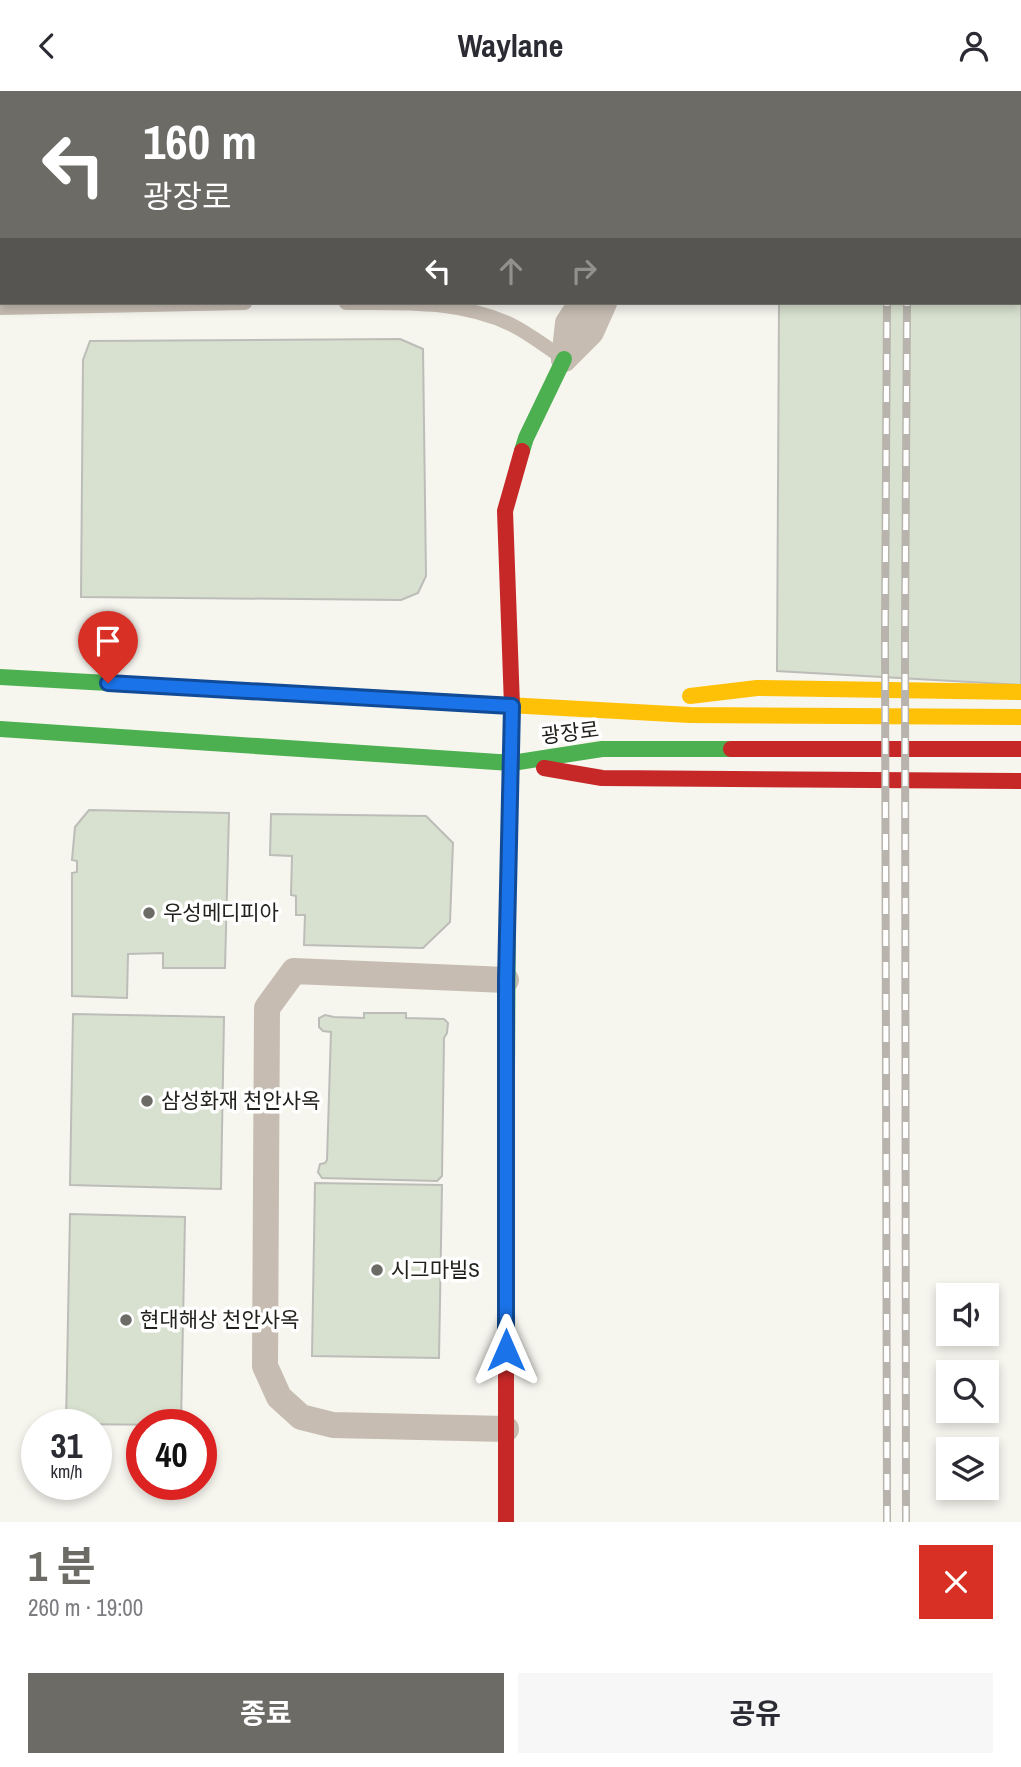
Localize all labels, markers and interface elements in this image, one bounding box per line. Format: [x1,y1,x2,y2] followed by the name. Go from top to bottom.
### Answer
[458,24,563,67] text: Waylane
[28,27,66,65] icon: back
[955,27,993,65] icon: person
[143,108,257,174] text: 160 m
[28,119,119,210] icon: left
[143,175,231,218] text: 광장로
[419,252,457,290] icon: left
[492,252,530,290] icon: ahead
[565,252,603,290] icon: right
[78,611,138,683] pin
[89,622,127,660] icon: arrive
[539,715,600,750] street label: 광장로
[163,898,279,927] place label: 우성메디피아
[141,905,157,921] marker: 우성메디피아
[161,1086,320,1115] place label: 삼성화재 천안사옥
[139,1093,155,1109] marker: 삼성화재 천안사옥
[391,1255,480,1284] place label: 시그마빌S
[369,1262,385,1278] marker: 시그마빌S
[936,1283,999,1500] map controls
[936,1283,999,1346] button: sound
[140,1305,299,1334] place label: 현대해상 천안사옥
[118,1312,134,1328] marker: 현대해상 천안사옥
[469,1313,543,1387] position arrow
[936,1360,999,1423] button: search
[126,1409,217,1500] speed limit sign: 40
[51,1422,82,1469] text: 31
[936,1437,999,1500] button: layers
[51,1459,83,1484] text: km/h
[28,1538,95,1594] text: 1 분
[919,1545,993,1619] button: close
[28,1592,143,1623] text: 260 m · 19:00
[28,1673,504,1753] button: 종료
[518,1673,993,1753] button: 공유

